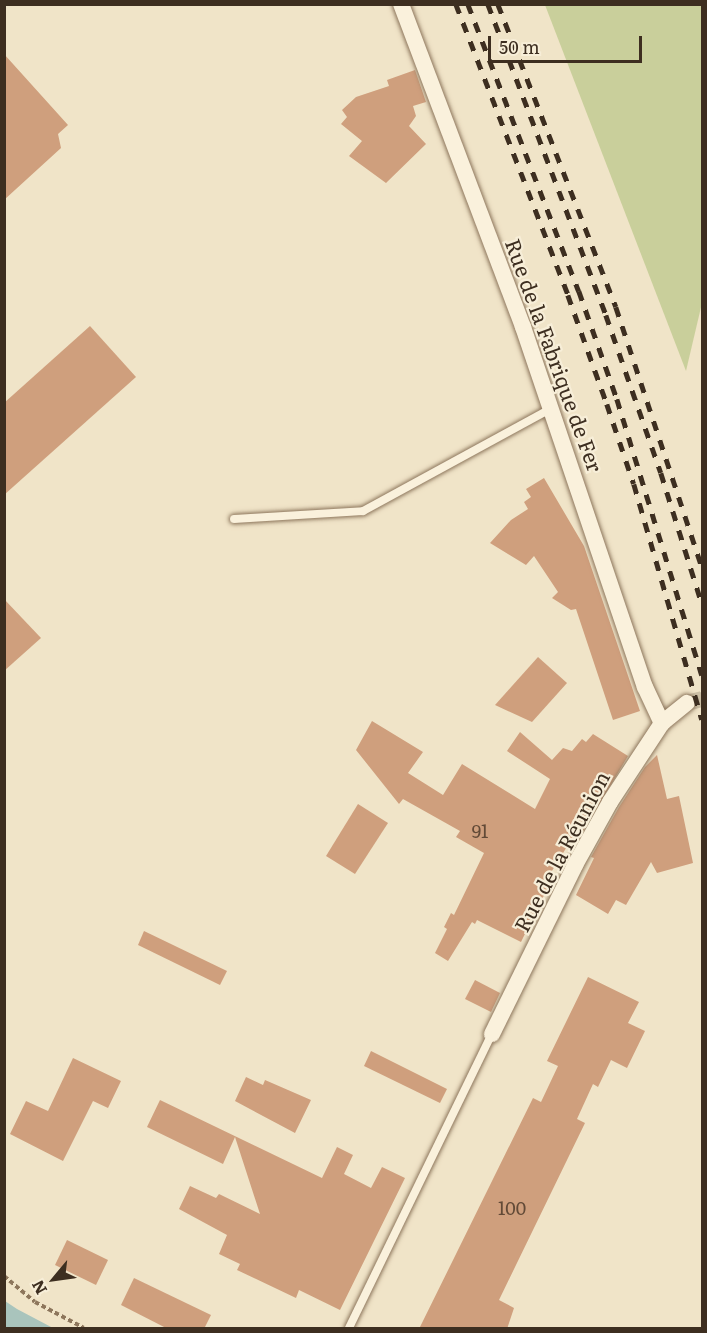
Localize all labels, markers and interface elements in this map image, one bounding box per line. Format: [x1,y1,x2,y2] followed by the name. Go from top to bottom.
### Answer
[491,24,646,62] scale bar
[499,33,540,60] text: 50 m
[501,235,609,475] street label: Rue de la Fabrique de Fer
[508,766,614,936] street label: Rue de la Réunion
[472,820,488,842] house number: 91
[498,1197,526,1219] house number: 100
[24,1249,84,1309] north arrow
[25,1276,52,1299] text: N

